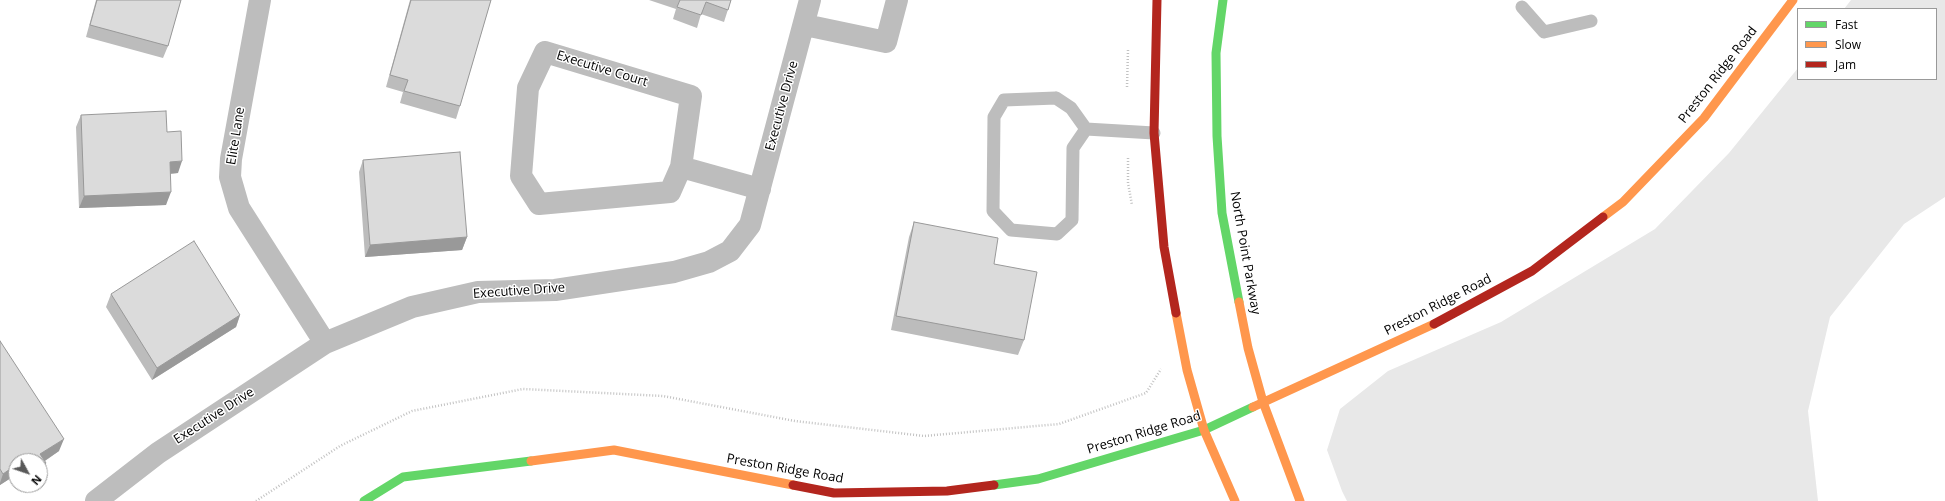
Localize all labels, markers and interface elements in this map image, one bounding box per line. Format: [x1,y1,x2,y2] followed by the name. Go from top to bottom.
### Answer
[1797,8,1937,80] legend
[1835,16,1858,33] text: Fast
[1675,24,1761,126] street label: Preston Ridge Road
[1835,36,1861,53] text: Slow
[555,48,649,90] street label: Executive Court
[1835,56,1856,73] text: Jam
[763,59,801,153] street label: Executive Drive
[224,106,248,166] street label: Elite Lane
[1226,190,1264,316] street label: North Point Parkway
[1382,271,1494,339] street label: Preston Ridge Road
[472,280,566,302] street label: Executive Drive
[171,384,257,448] street label: Executive Drive
[1085,408,1203,458] street label: Preston Ridge Road
[725,451,845,487] street label: Preston Ridge Road
[8,453,48,493] north arrow
[28,472,45,489] text: N

